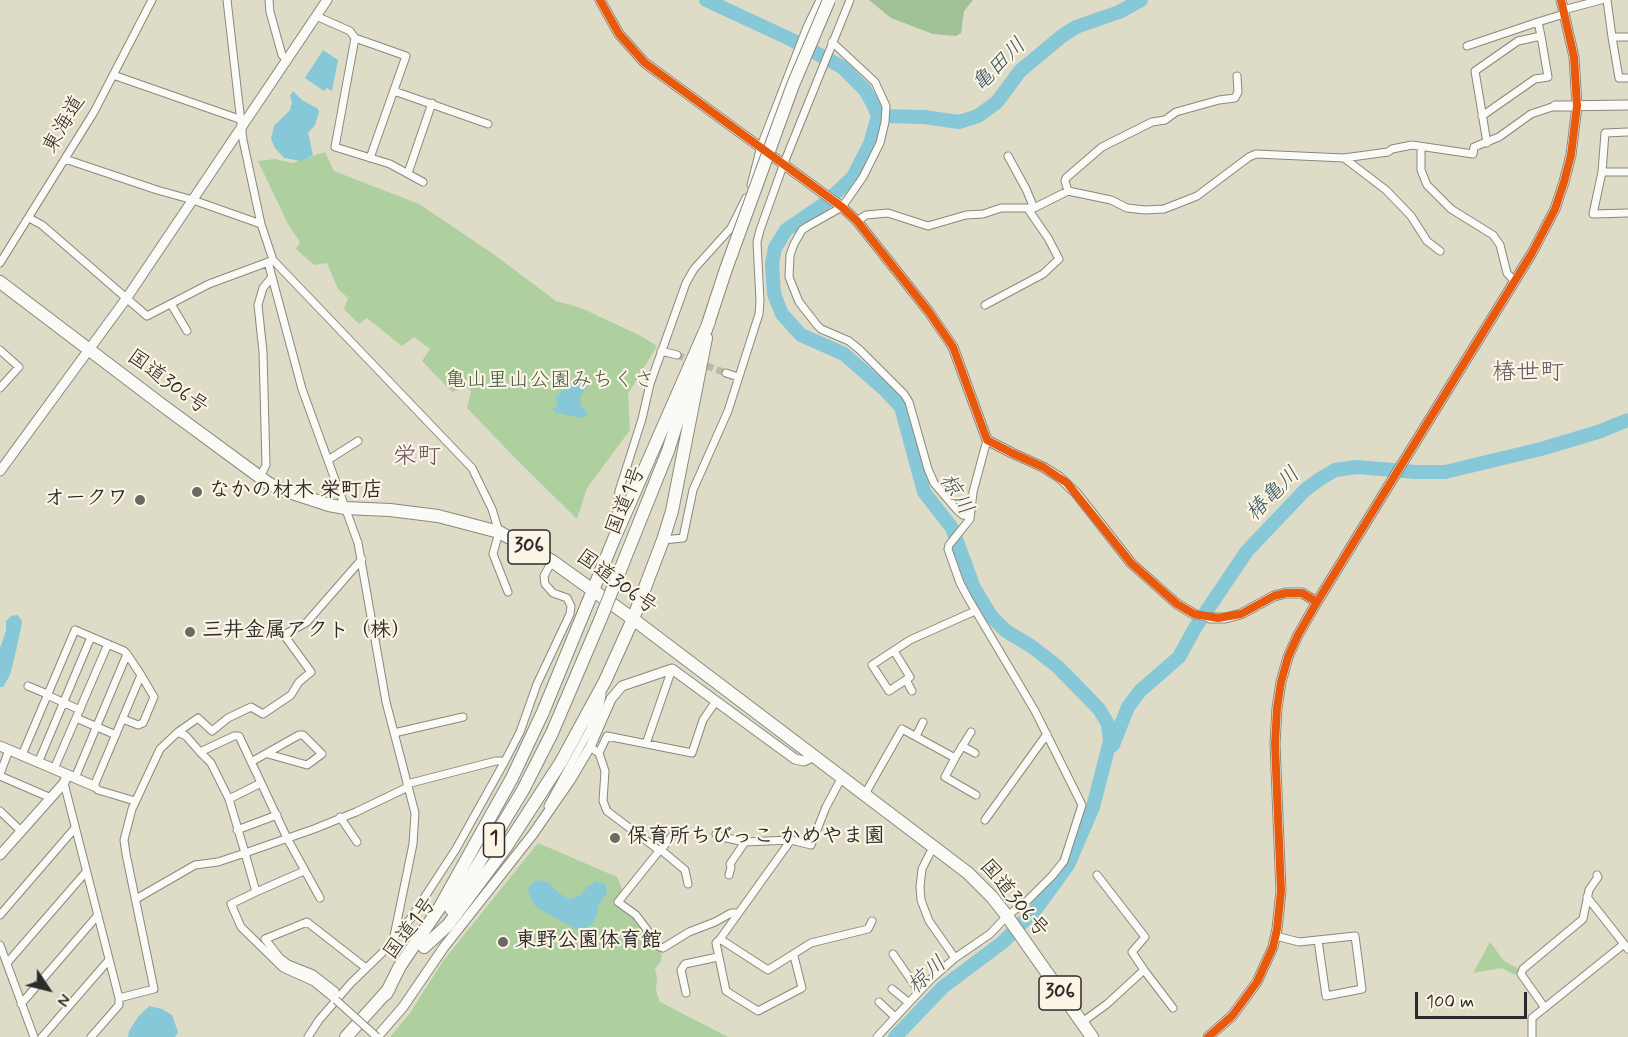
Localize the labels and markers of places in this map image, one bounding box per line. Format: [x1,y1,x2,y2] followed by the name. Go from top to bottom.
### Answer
[209,479,383,505] place label: なかの材木 栄町店
[190,485,204,499] marker: なかの材木 栄町店
[44,487,128,513] place label: オークワ
[133,493,147,507] marker: オークワ
[202,619,412,645] place label: 三井金属アクト（株）
[183,625,197,639] marker: 三井金属アクト（株）
[627,825,885,851] place label: 保育所ちびっこ かめやま園
[608,831,622,845] marker: 保育所ちびっこ かめやま園
[515,929,662,955] place label: 東野公園体育館
[496,935,510,949] marker: 東野公園体育館

